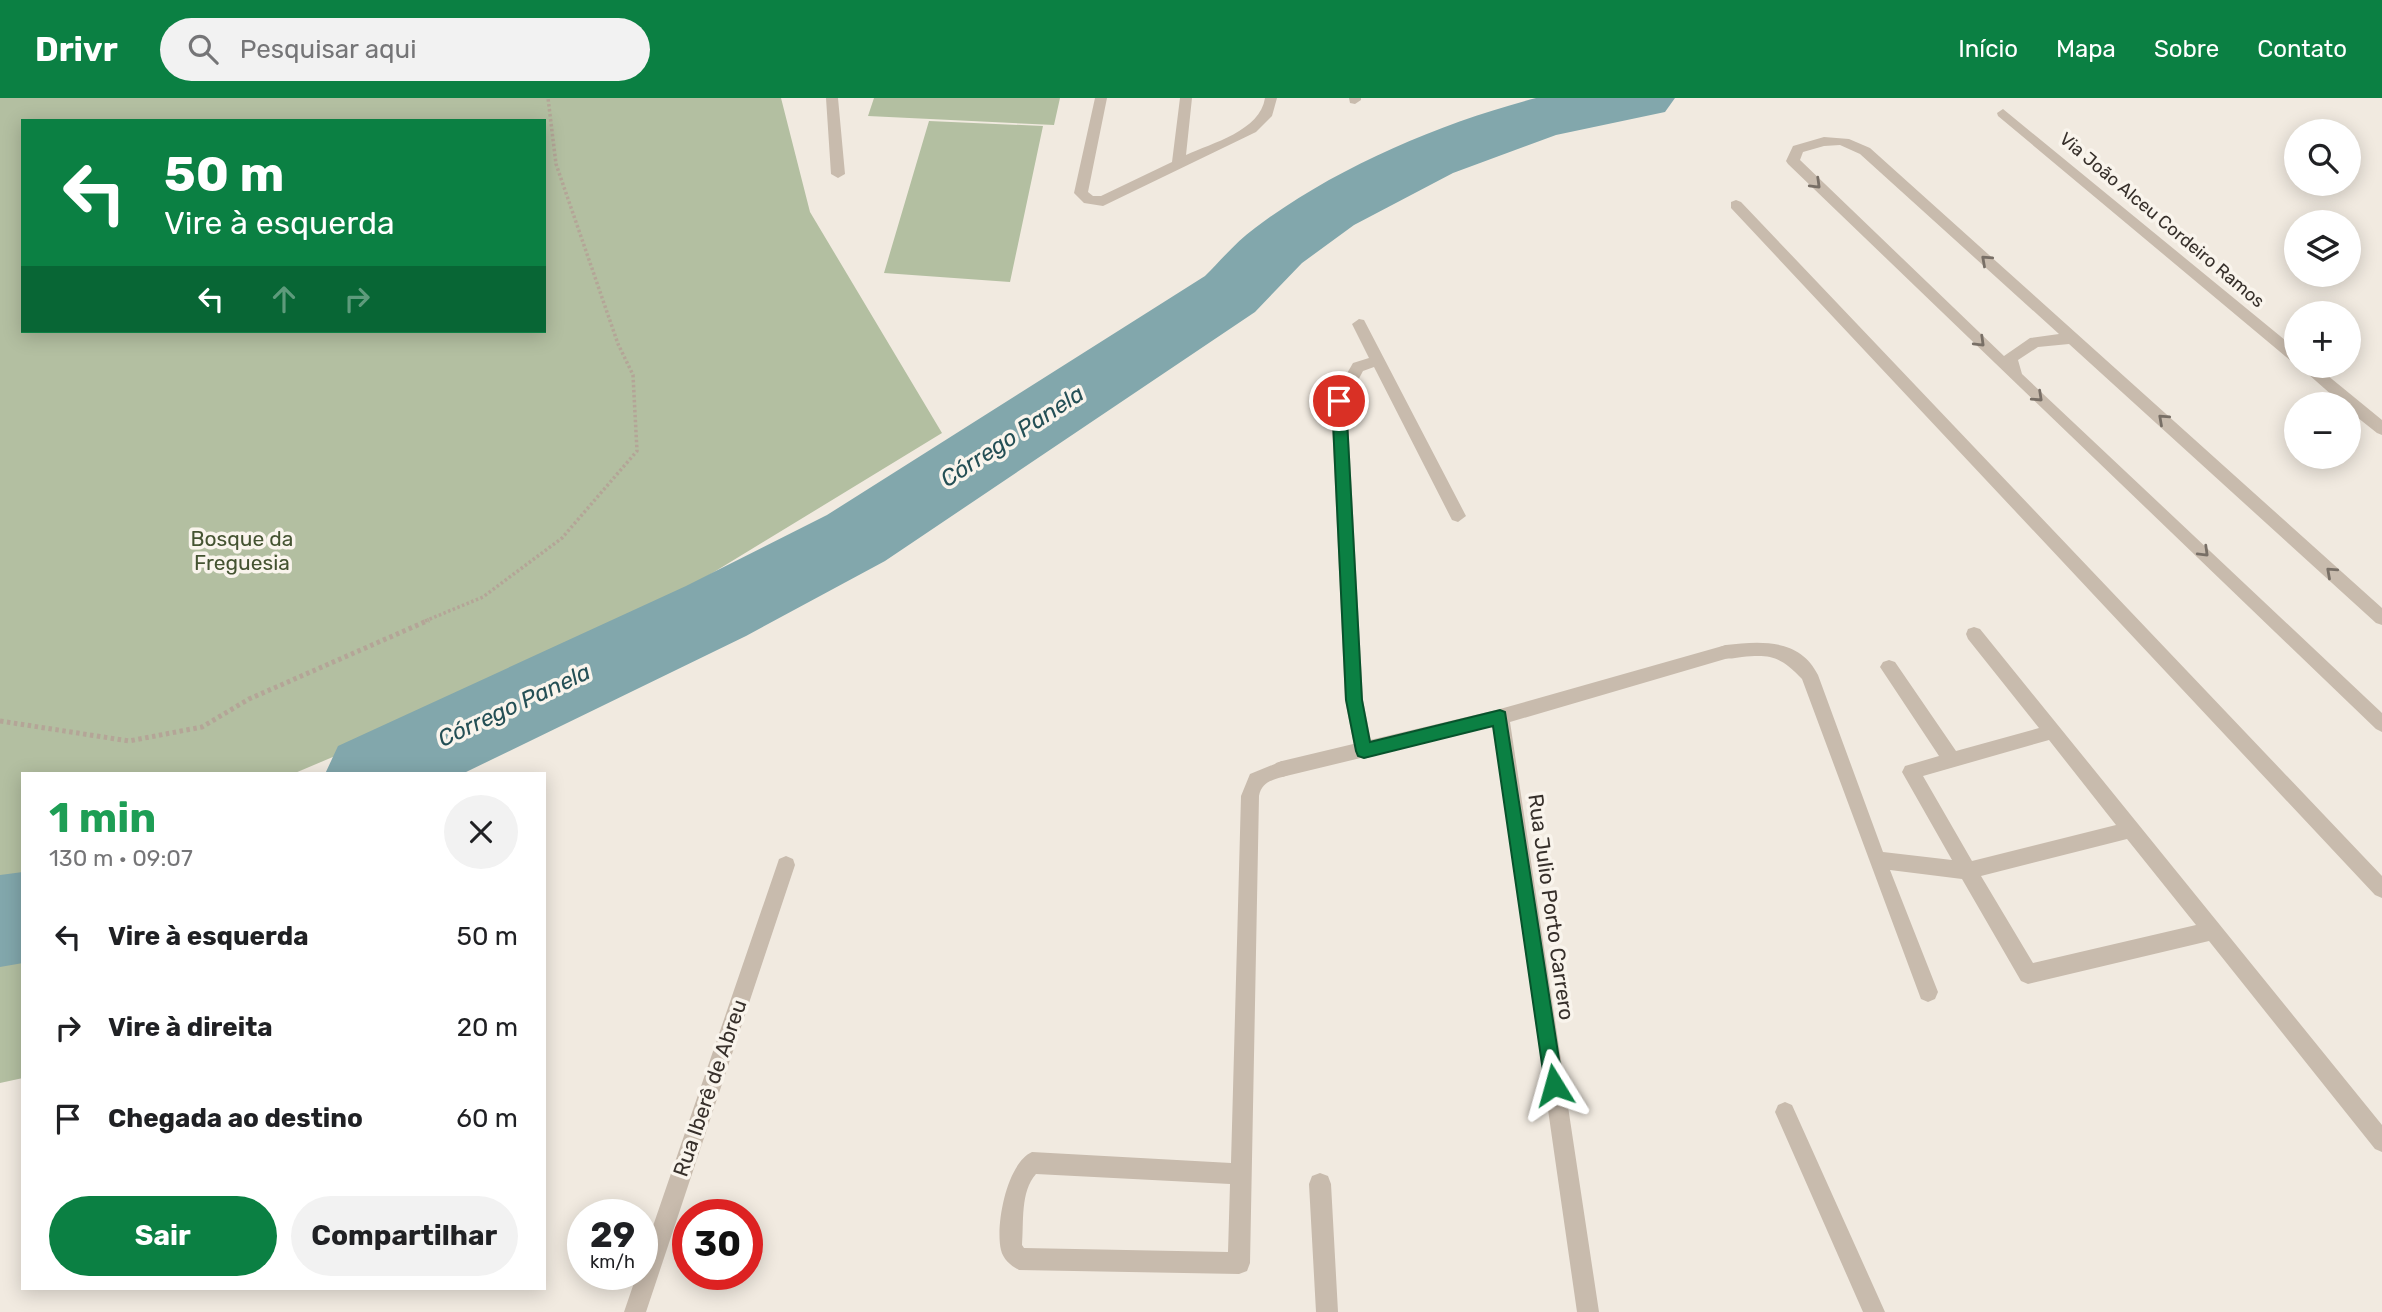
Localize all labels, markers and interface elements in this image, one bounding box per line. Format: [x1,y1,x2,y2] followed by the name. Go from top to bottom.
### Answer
[160,18,650,81] search box
[35,30,118,69] text: Drivr
[184,30,222,68] icon: search
[240,34,417,65] text: Pesquisar aqui
[1958,35,2018,63] text: Início
[2056,35,2116,63] text: Mapa
[2154,35,2219,63] text: Sobre
[2257,35,2347,63] text: Contato
[2284,119,2361,469] map controls
[2284,119,2361,196] button: search
[2055,128,2269,312] street label: Via João Alceu Cordeiro Ramos
[164,145,284,203] text: 50 m
[49,147,140,238] icon: left
[1808,175,1821,188] one-way arrow
[164,204,395,242] text: Vire à esquerda
[2284,210,2361,287] button: layers
[1982,256,1995,268] one-way arrow
[192,280,230,318] icon: left
[265,280,303,318] icon: ahead
[338,280,376,318] icon: right
[2284,301,2361,378] button: +
[1972,333,1985,346] one-way arrow
[1309,371,1369,431] pin
[935,379,1089,493] water label: Córrego Panela
[1320,382,1358,420] icon: arrive
[2030,388,2043,401] one-way arrow
[2284,392,2361,469] button: −
[2158,415,2171,427] one-way arrow
[191,526,293,575] park label: Bosque da Freguesia
[2196,544,2209,557] one-way arrow
[2327,568,2340,580] one-way arrow
[433,657,595,753] water label: Córrego Panela
[1523,792,1580,1022] street label: Rua Julio Porto Carrero
[49,793,156,843] text: 1 min
[444,795,518,869] button: close
[49,844,193,872] text: 130 m · 09:07
[49,918,87,956] icon: left
[108,921,309,952] text: Vire à esquerda
[457,921,518,952] text: 50 m
[668,996,752,1180] street label: Rua Iberê de Abreu
[49,1009,87,1047] icon: right
[108,1012,273,1043] text: Vire à direita
[457,1012,518,1043] text: 20 m
[1517,1048,1591,1122] position arrow
[49,1100,87,1138] icon: arrive
[108,1103,363,1134] text: Chegada ao destino
[456,1103,518,1134] text: 60 m
[49,1196,277,1276] button: Sair
[291,1196,518,1276] button: Compartilhar
[672,1199,763,1290] speed limit sign: 30
[590,1214,635,1256] text: 29
[590,1251,635,1273] text: km/h

